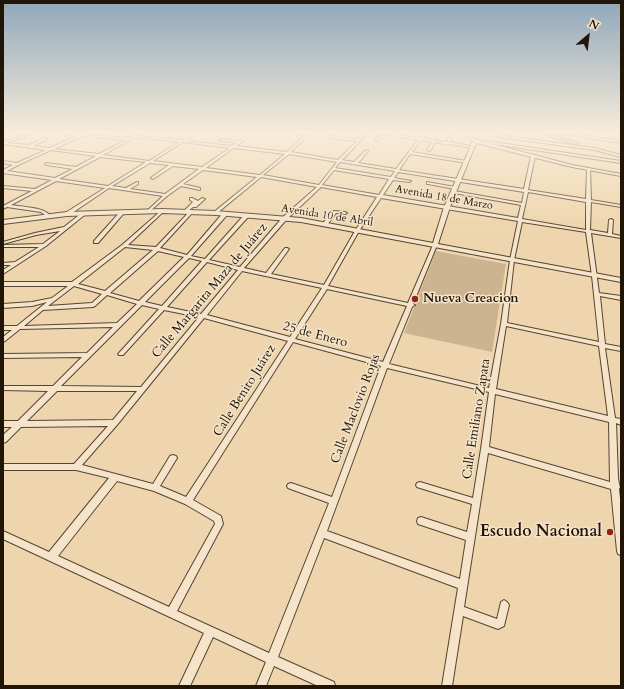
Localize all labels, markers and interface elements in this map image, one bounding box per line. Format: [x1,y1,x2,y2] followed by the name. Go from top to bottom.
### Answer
[568,16,608,56] north arrow
[586,16,602,34] text: N
[394,183,494,213] street label: Avenida 18 de Marzo
[280,202,374,230] street label: Avenida 10 de Abril
[149,220,271,362] street label: Calle Margarita Maza de Juárez
[423,291,518,307] place label: Nueva Creacion
[410,294,420,304] marker: Nueva Creacion
[281,319,349,351] street label: 25 de Enero
[210,342,280,440] street label: Calle Benito Juárez
[328,352,384,466] street label: Calle Maclovio Rojas
[460,358,494,480] street label: Calle Emiliano Zapata
[480,522,602,542] place label: Escudo Nacional
[605,527,615,537] marker: Escudo Nacional

